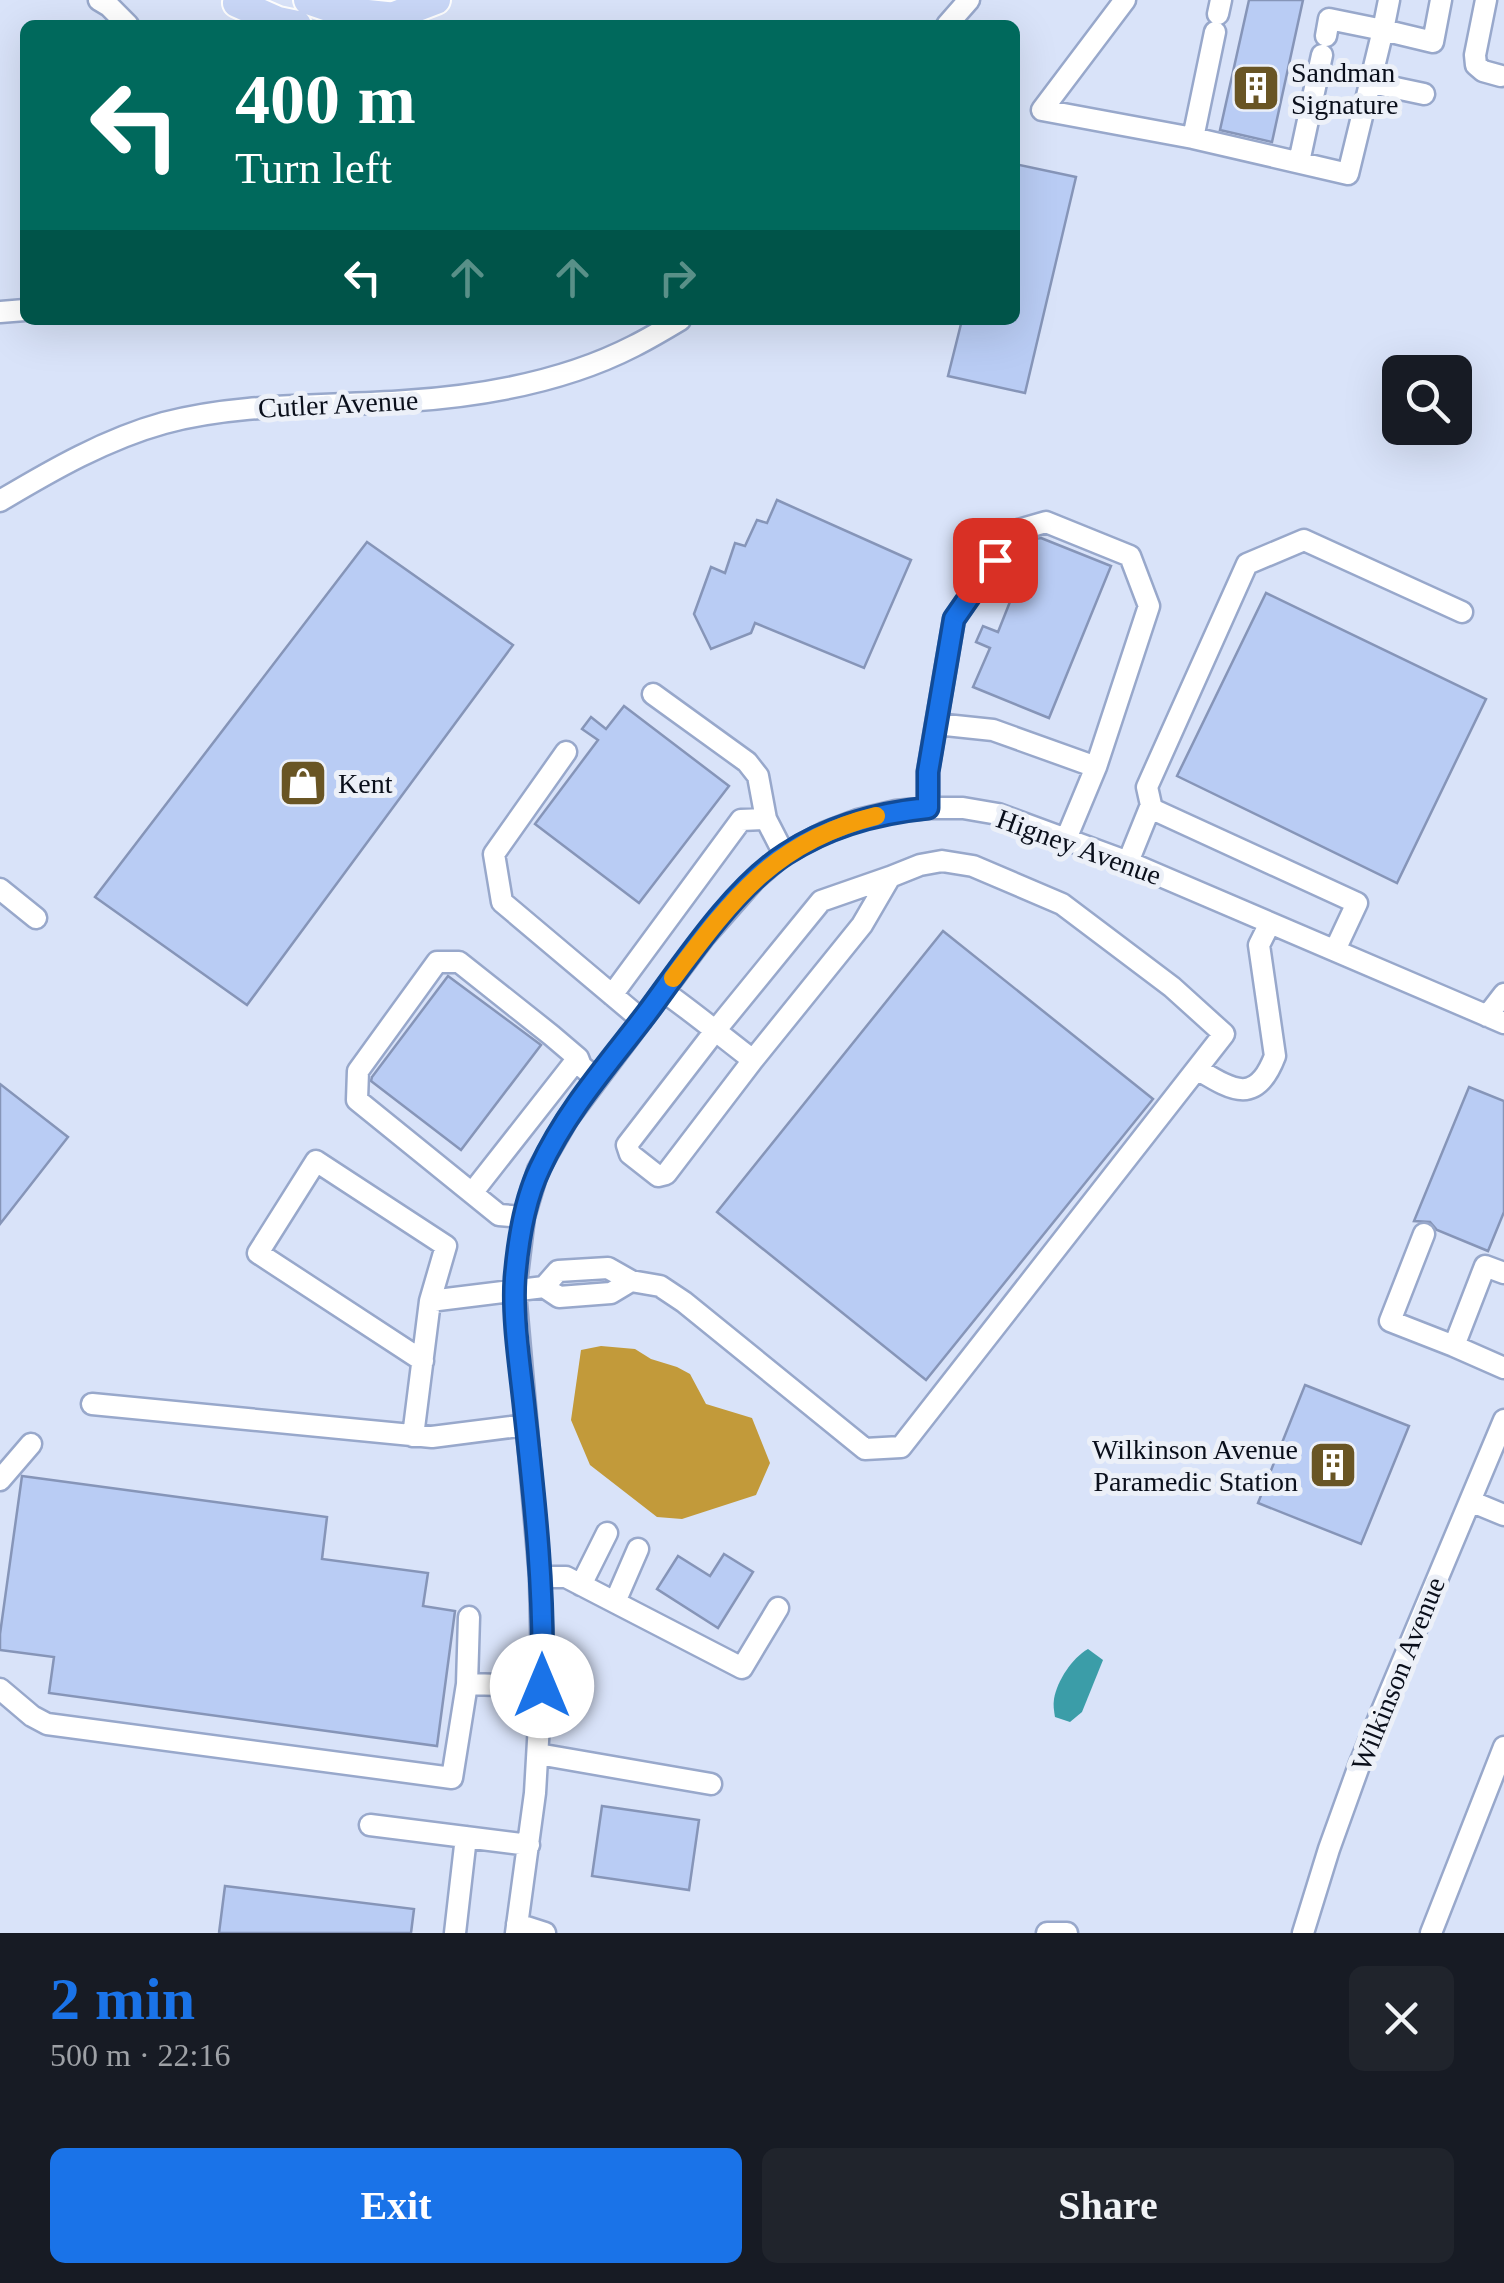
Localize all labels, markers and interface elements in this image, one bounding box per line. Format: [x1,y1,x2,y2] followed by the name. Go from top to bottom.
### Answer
[1291,57,1398,120] place label: Sandman Signature
[70,60,200,190] icon: left
[235,61,416,138] text: 400 m
[1230,62,1282,114] building icon: Sandman Signature
[235,143,392,193] text: Turn left
[335,250,390,305] icon: left
[440,250,495,305] icon: ahead
[545,250,600,305] icon: ahead
[650,250,705,305] icon: right
[1382,355,1472,445] map controls
[1382,355,1472,445] button: search
[257,384,419,424] street label: Cutler Avenue
[953,518,1038,603] pin
[968,533,1023,588] icon: arrive
[277,757,329,809] shop icon: Kent
[338,768,393,799] place label: Kent
[992,803,1166,891] street label: Higney Avenue
[1092,1434,1298,1497] place label: Wilkinson Avenue Paramedic Station
[1307,1439,1359,1491] building icon: Wilkinson Avenue Paramedic Station
[1345,1573,1451,1775] street label: Wilkinson Avenue
[490,1634,594,1738] position arrow
[50,1966,195,2032] text: 2 min
[1349,1966,1454,2071] button: close
[50,2037,230,2073] text: 500 m · 22:16
[50,2148,742,2263] button: Exit
[762,2148,1454,2263] button: Share

